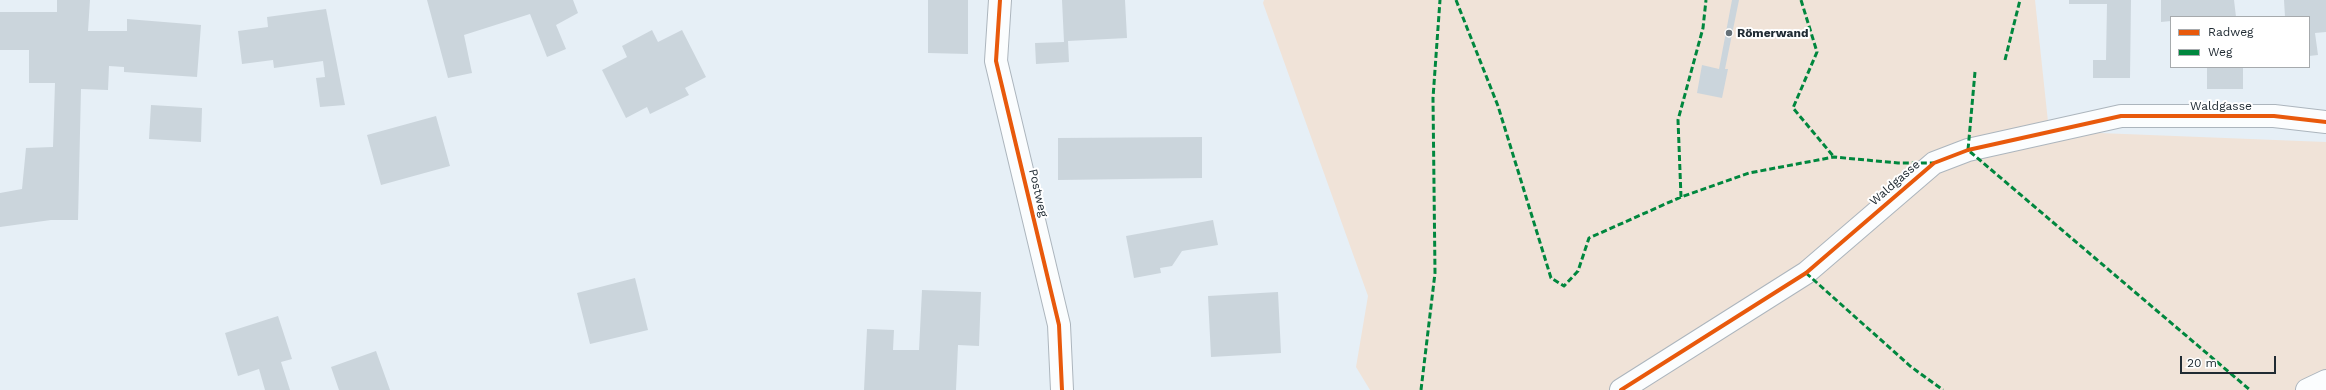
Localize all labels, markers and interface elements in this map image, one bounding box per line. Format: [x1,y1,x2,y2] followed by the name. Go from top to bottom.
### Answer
[2170,16,2310,68] legend
[2208,25,2253,39] text: Radweg
[1737,26,1808,40] place label: Römerwand
[1724,28,1734,38] marker: Römerwand
[2208,45,2232,59] text: Weg
[2190,99,2252,113] street label: Waldgasse
[1867,157,1923,209] street label: Waldgasse
[1025,168,1051,218] street label: Postweg
[2182,348,2278,374] scale bar
[2187,356,2217,370] text: 20 m

